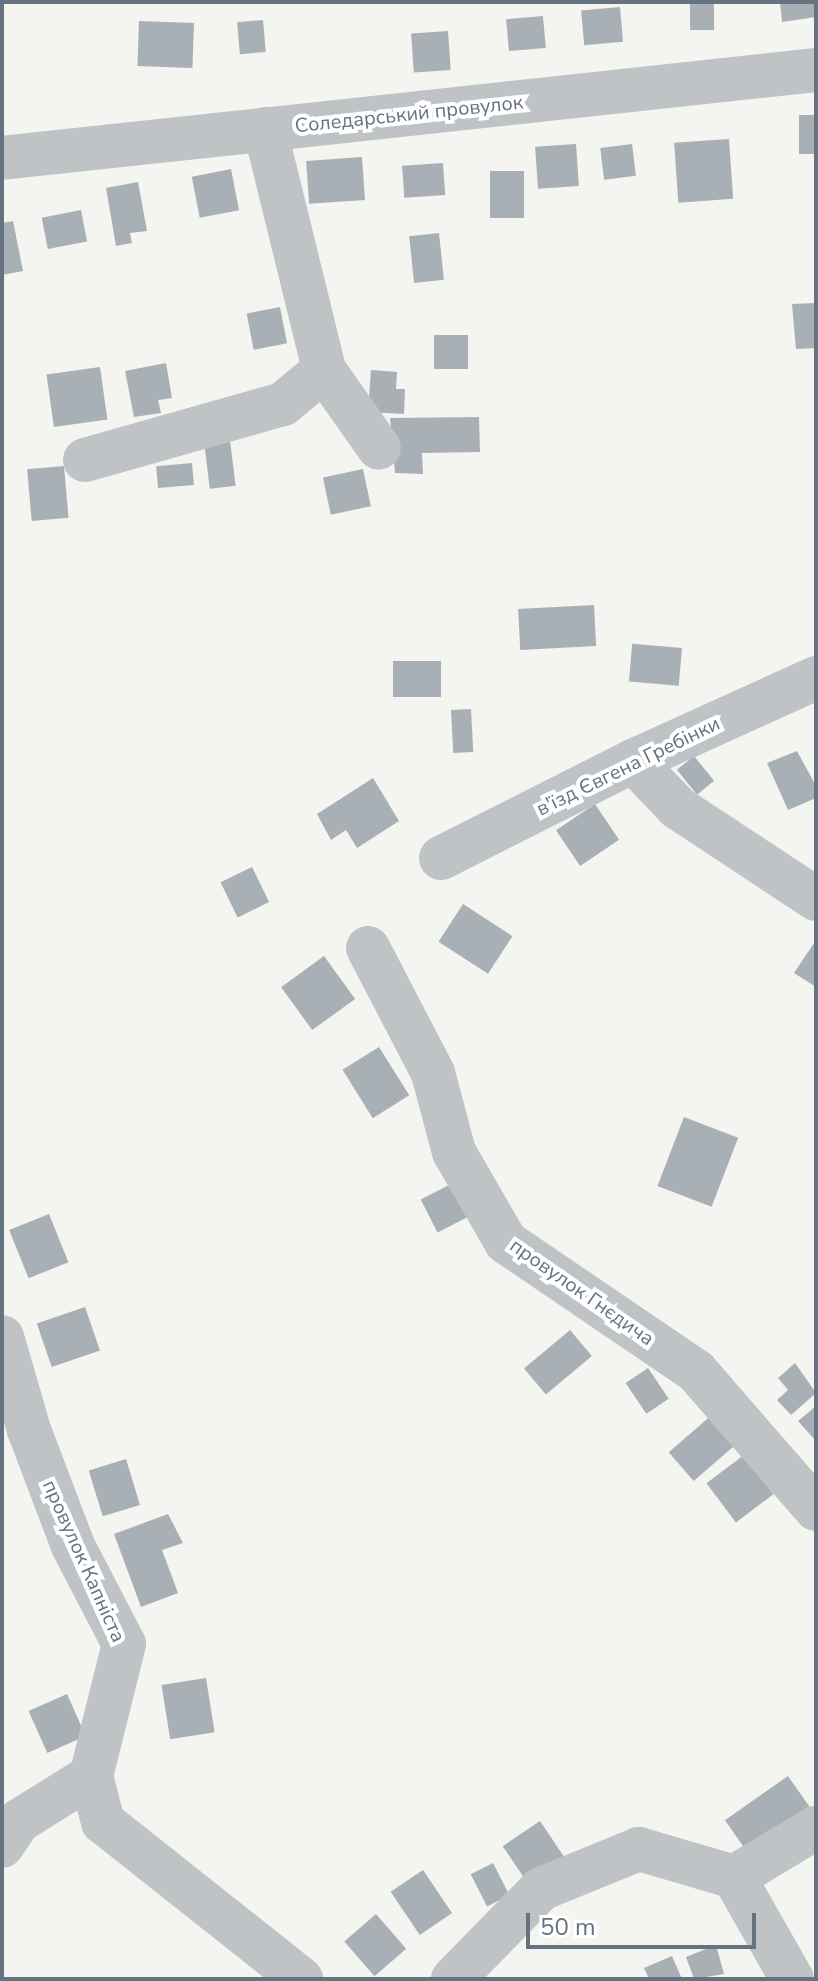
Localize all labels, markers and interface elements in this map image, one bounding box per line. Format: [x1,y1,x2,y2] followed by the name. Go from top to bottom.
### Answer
[294,90,524,138] street label: Соледарський провулок
[532,711,724,821] street label: в'їзд Євгена Гребінки
[505,1233,659,1351] street label: провулок Гнєдича
[37,1476,131,1646] street label: провулок Капніста
[530,1897,760,1947] scale bar
[540,1911,596,1943] text: 50 m

